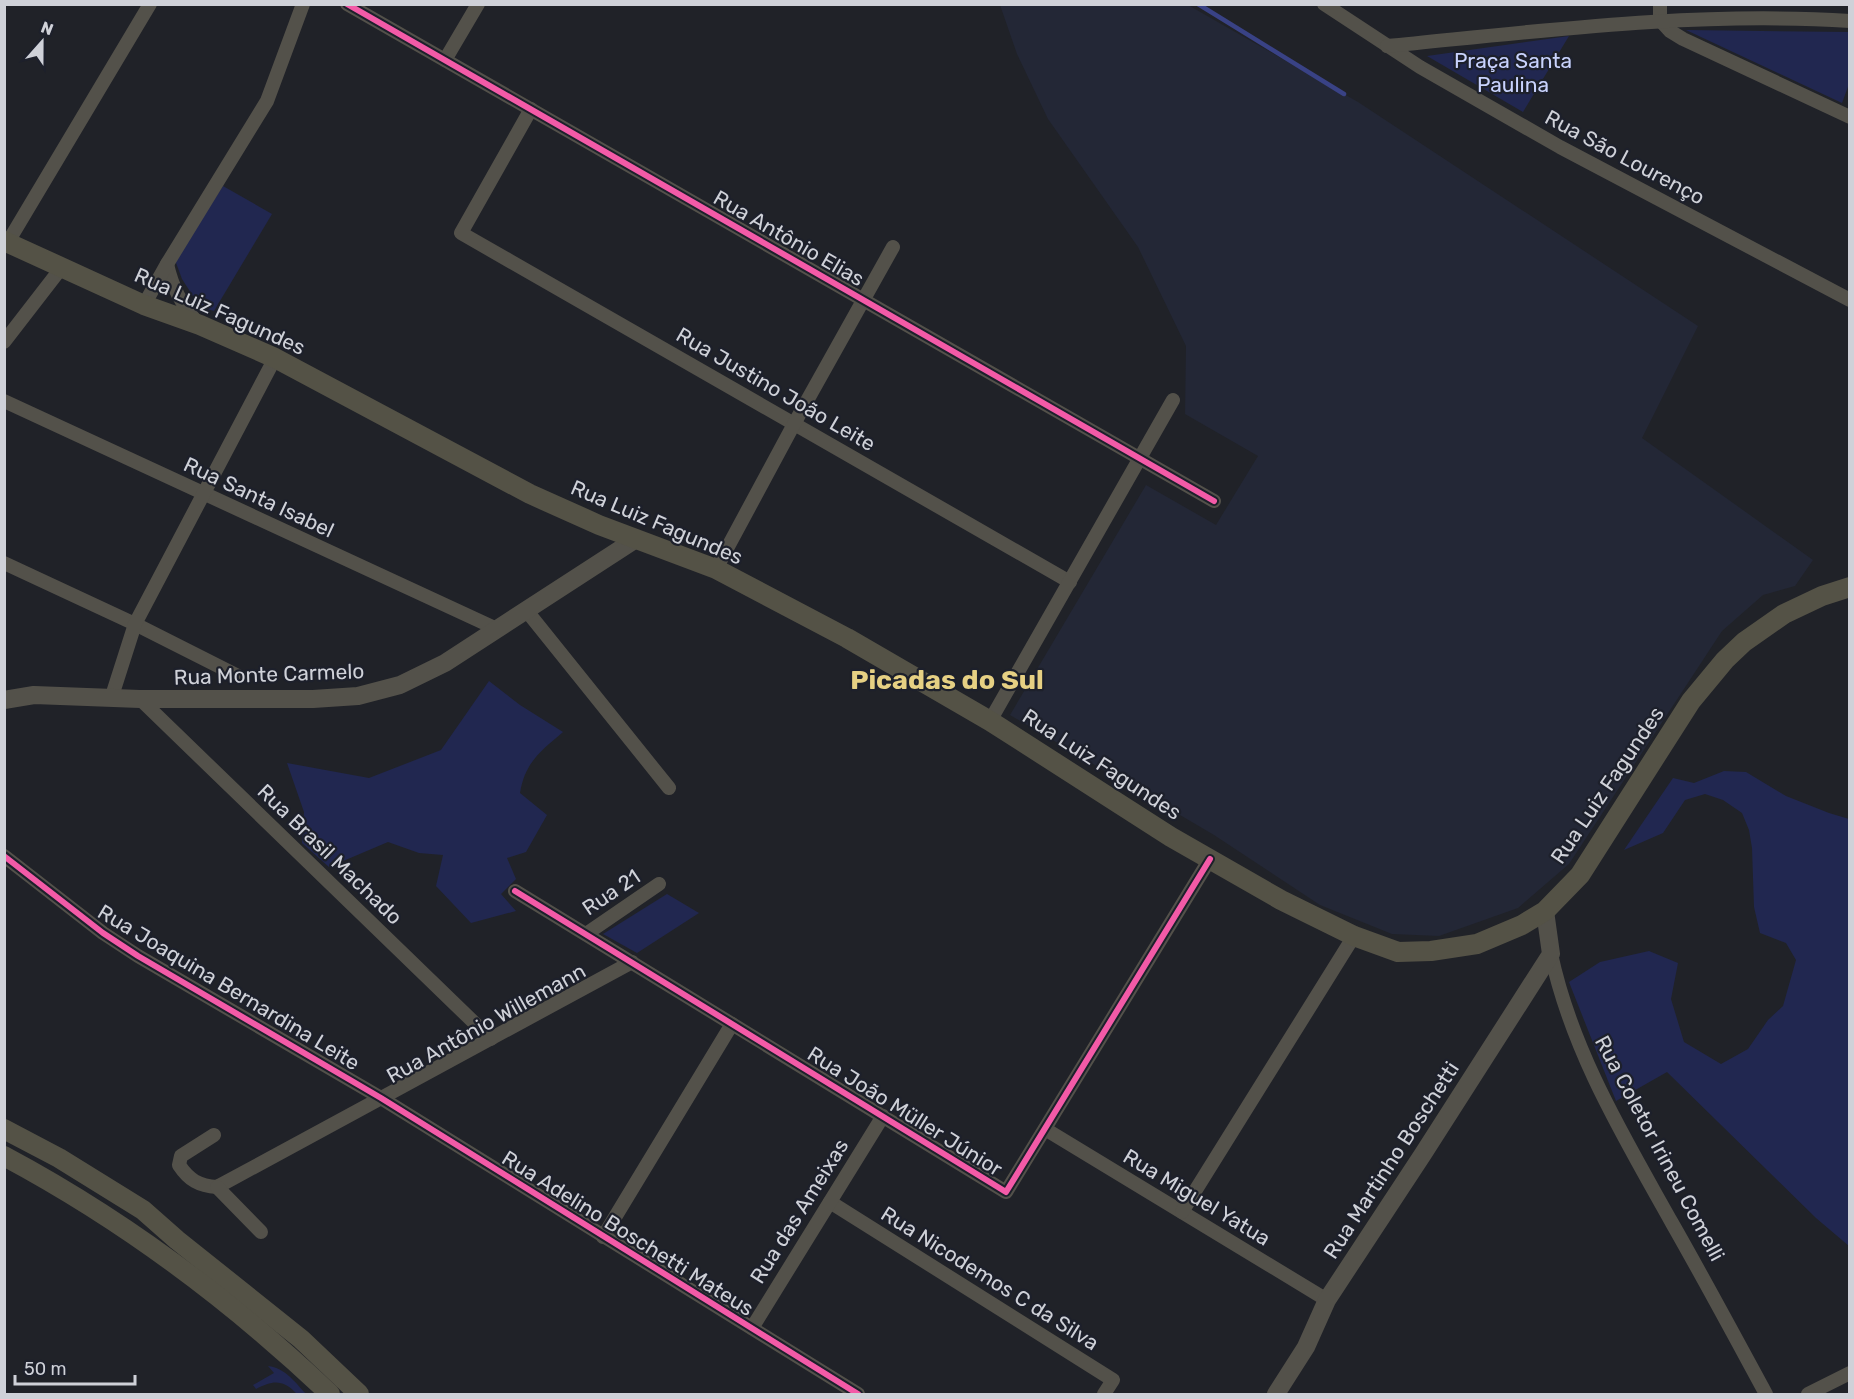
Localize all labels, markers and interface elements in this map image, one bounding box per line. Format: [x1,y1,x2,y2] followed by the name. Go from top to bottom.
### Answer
[12,12,72,72] north arrow
[38,18,56,39] text: N
[1454,48,1572,97] park label: Praça Santa Paulina
[1541,104,1709,210] street label: Rua São Lourenço
[709,185,869,291] street label: Rua Antônio Elias
[131,262,309,360] street label: Rua Luiz Fagundes
[672,322,880,456] street label: Rua Justino João Leite
[180,451,338,543] street label: Rua Santa Isabel
[567,474,747,570] street label: Rua Luiz Fagundes
[173,658,365,690] street label: Rua Monte Carmelo
[850,664,1044,696] district label: Picadas do Sul
[1545,702,1669,868] street label: Rua Luiz Fagundes
[1018,703,1186,825] street label: Rua Luiz Fagundes
[252,779,408,929] street label: Rua Brasil Machado
[577,864,645,920] street label: Rua 21
[94,899,364,1075] street label: Rua Joaquina Bernardina Leite
[382,958,590,1088] street label: Rua Antônio Willemann
[1590,1031,1730,1265] street label: Rua Coletor Irineu Comelli
[803,1041,1007,1181] street label: Rua João Müller Júnior
[1318,1057,1464,1263] street label: Rua Martinho Boschetti
[745,1134,853,1288] street label: Rua das Ameixas
[1119,1143,1275,1251] street label: Rua Miguel Yatua
[498,1145,758,1321] street label: Rua Adelino Boschetti Mateus
[877,1201,1103,1355] street label: Rua Nicodemos C da Silva
[15,1348,135,1386] scale bar
[24,1358,67,1380] text: 50 m

